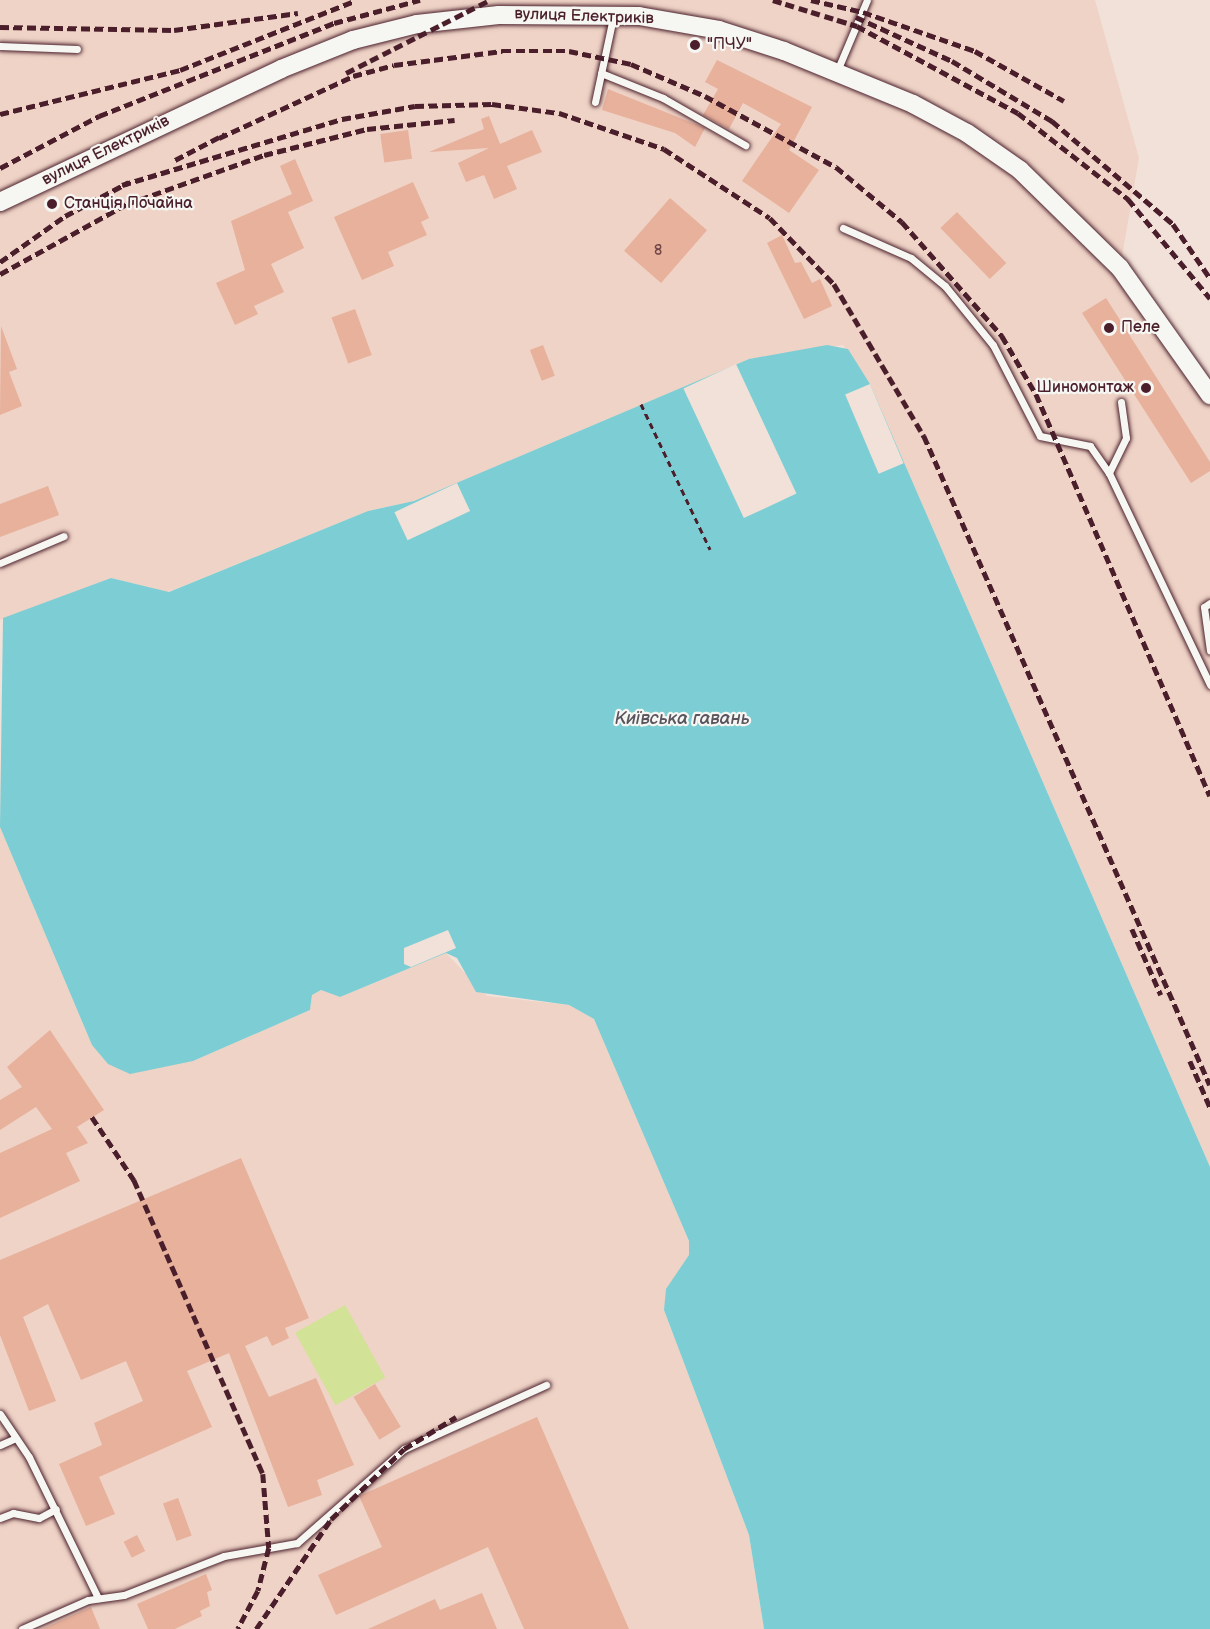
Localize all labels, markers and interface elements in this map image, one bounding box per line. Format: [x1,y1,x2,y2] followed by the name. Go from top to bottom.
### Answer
[514,5,654,29] street label: вулиця Електриків
[707,35,752,55] place label: "ПЧУ"
[688,38,702,52] marker: "ПЧУ"
[39,112,173,190] street label: вулиця Електриків
[64,194,193,214] place label: Станція Почайна
[45,197,59,211] marker: Станція Почайна
[654,243,662,259] house number: 8
[1121,318,1160,338] place label: Пеле
[1102,321,1116,335] marker: Пеле
[1037,378,1134,398] place label: Шиномонтаж
[1139,381,1153,395] marker: Шиномонтаж
[614,708,750,730] water label: Київська гавань

